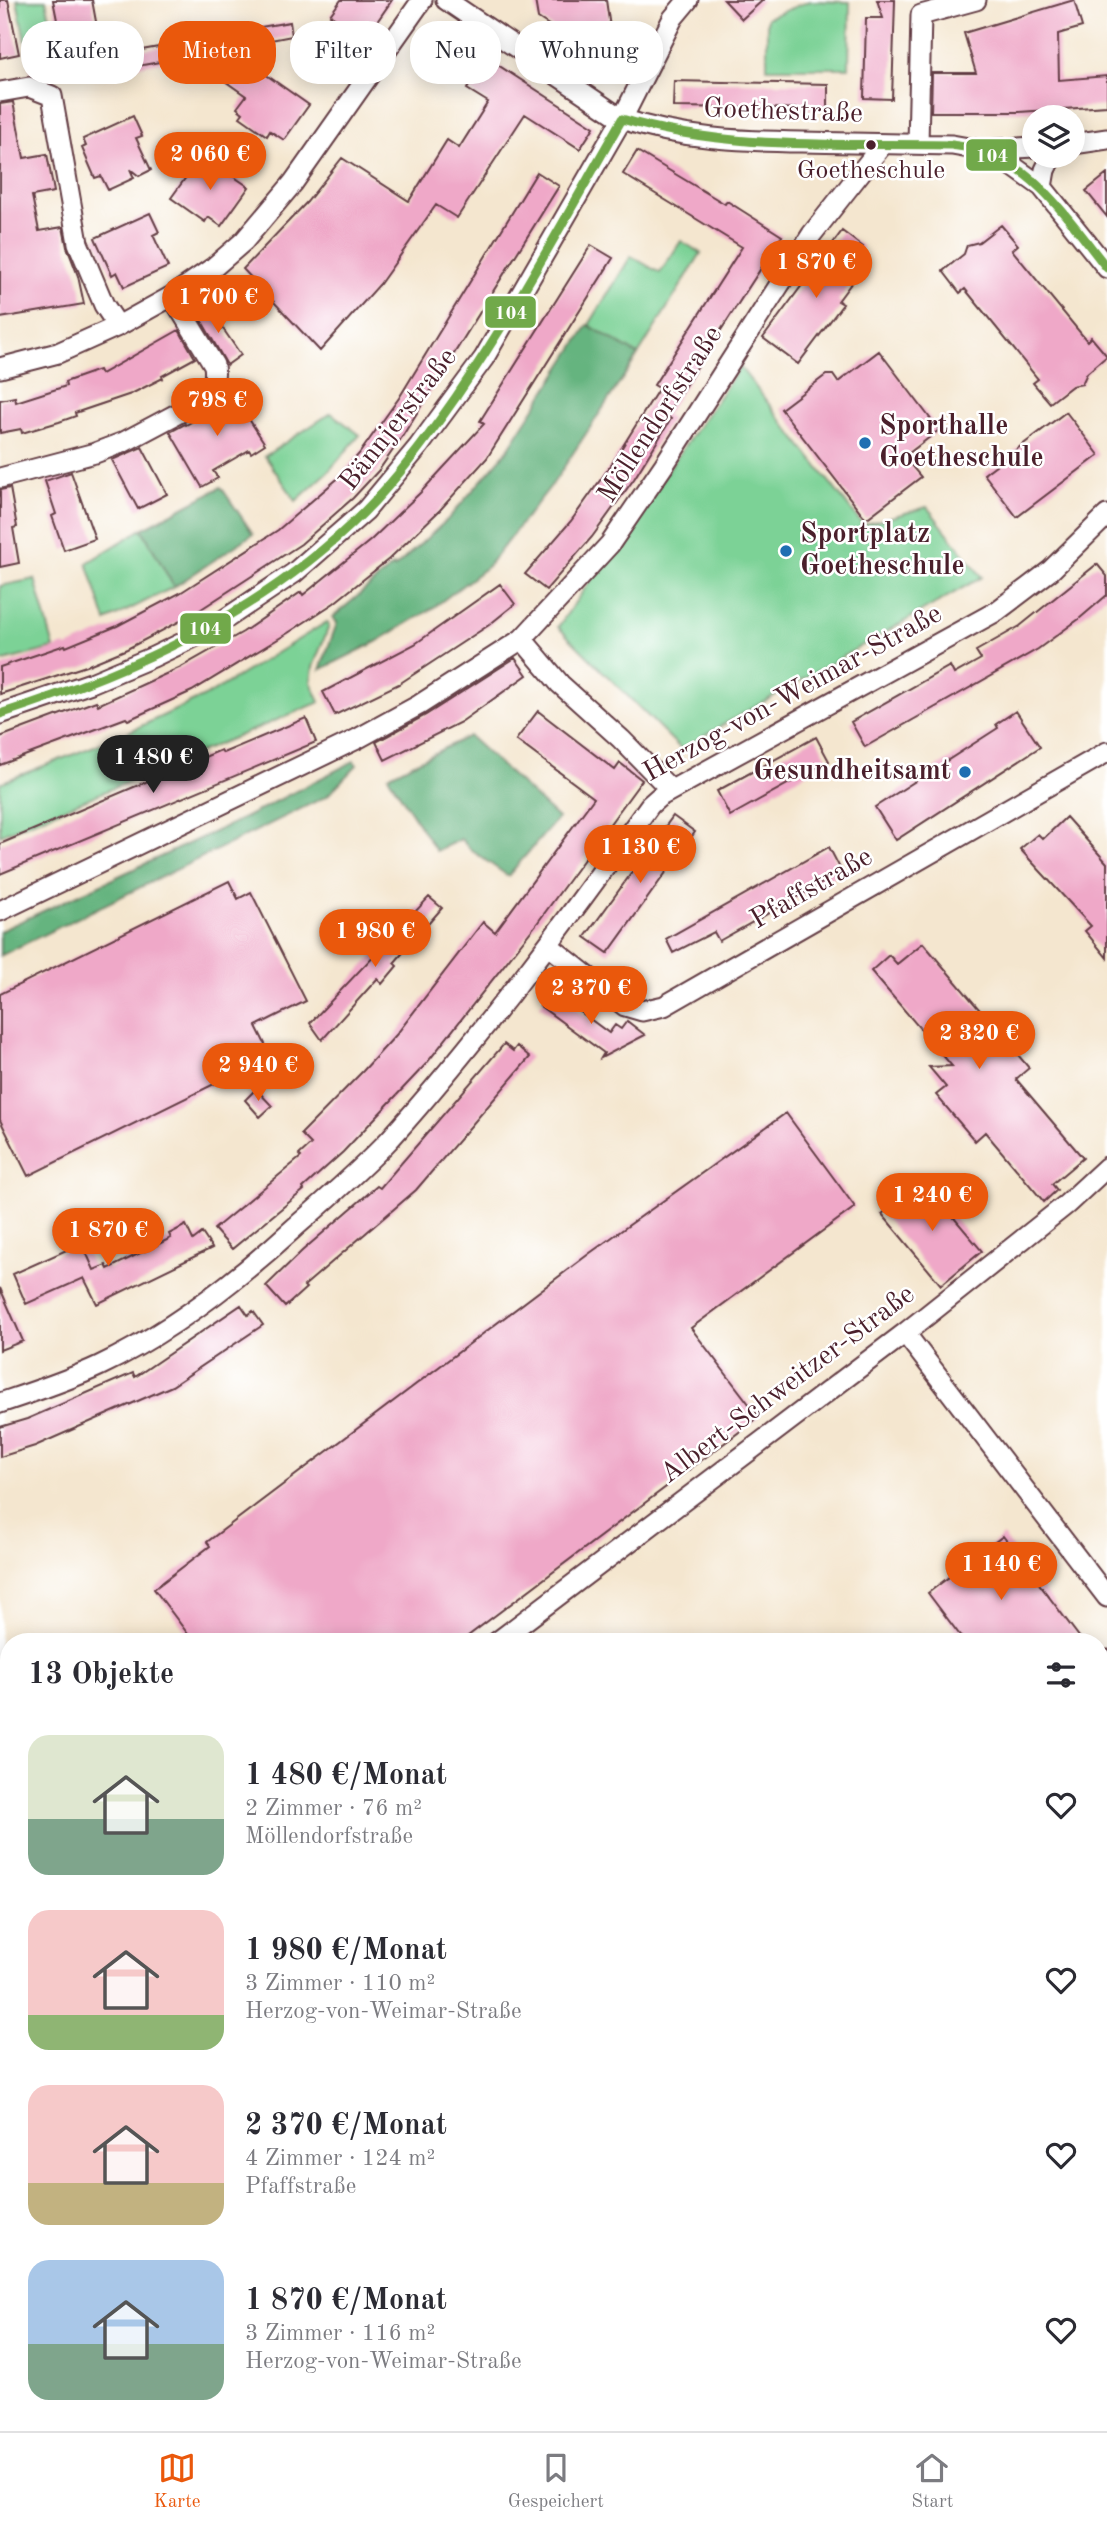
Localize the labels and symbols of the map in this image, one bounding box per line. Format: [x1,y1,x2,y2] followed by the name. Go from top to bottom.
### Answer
[703,95,863,129] street label: Goethestraße
[145,132,275,192] pin: 2 060 €
[864,138,878,152] marker: Goetheschule
[965,138,1018,172] line badge: 104
[975,148,1009,167] text: 104
[797,158,945,184] place label: Goetheschule
[751,240,881,300] pin: 1 870 €
[153,276,283,335] pin: 1 700 €
[484,295,537,329] line badge: 104
[494,305,528,324] text: 104
[594,322,728,508] street label: Möllendorfstraße
[335,344,463,496] street label: Bännjerstraße
[168,378,266,438] pin: 798 €
[879,413,1044,473] place label: Sporthalle Goetheschule
[857,435,873,451] marker: Sporthalle Goetheschule
[800,521,965,581] place label: Sportplatz Goetheschule
[778,543,794,559] marker: Sportplatz Goetheschule
[639,600,947,788] street label: Herzog-von-Weimar-Straße
[179,612,232,645] line badge: 104
[188,621,222,640] text: 104
[88,736,218,795] pin: 1 480 €
[753,758,951,786] place label: Gesundheitsamt
[957,764,973,780] marker: Gesundheitsamt
[575,826,705,885] pin: 1 130 €
[746,843,878,935] street label: Pfaffstraße
[310,909,440,969] pin: 1 980 €
[526,967,656,1026] pin: 2 370 €
[914,1012,1044,1071] pin: 2 320 €
[193,1044,323,1103] pin: 2 940 €
[867,1174,997,1233] pin: 1 240 €
[43,1208,173,1268] pin: 1 870 €
[656,1280,920,1490] street label: Albert-Schweitzer-Straße
[936,1542,1066,1602] pin: 1 140 €

